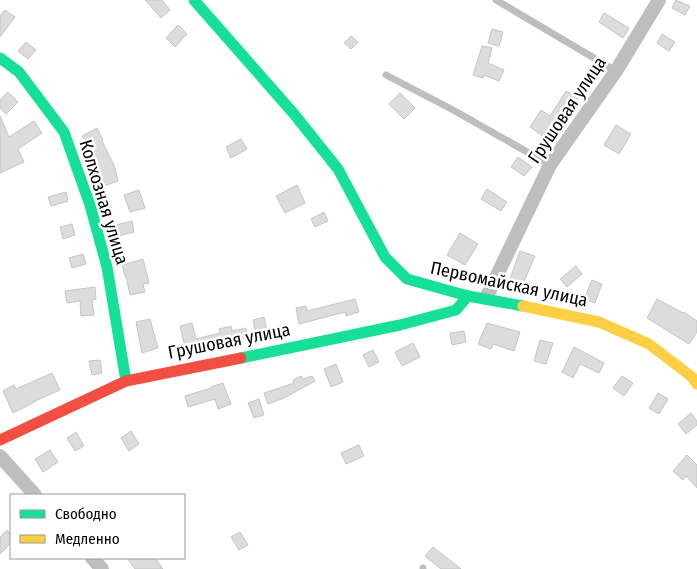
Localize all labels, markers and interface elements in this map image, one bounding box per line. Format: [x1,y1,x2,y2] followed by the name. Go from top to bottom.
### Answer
[523,52,611,168] street label: Грушовая улица
[75,137,133,267] street label: Колхозная улица
[428,257,590,311] street label: Первомайская улица
[166,318,292,364] street label: Грушовая улица
[10,494,185,559] legend
[55,505,117,523] text: Свободно
[55,530,120,548] text: Медленно

